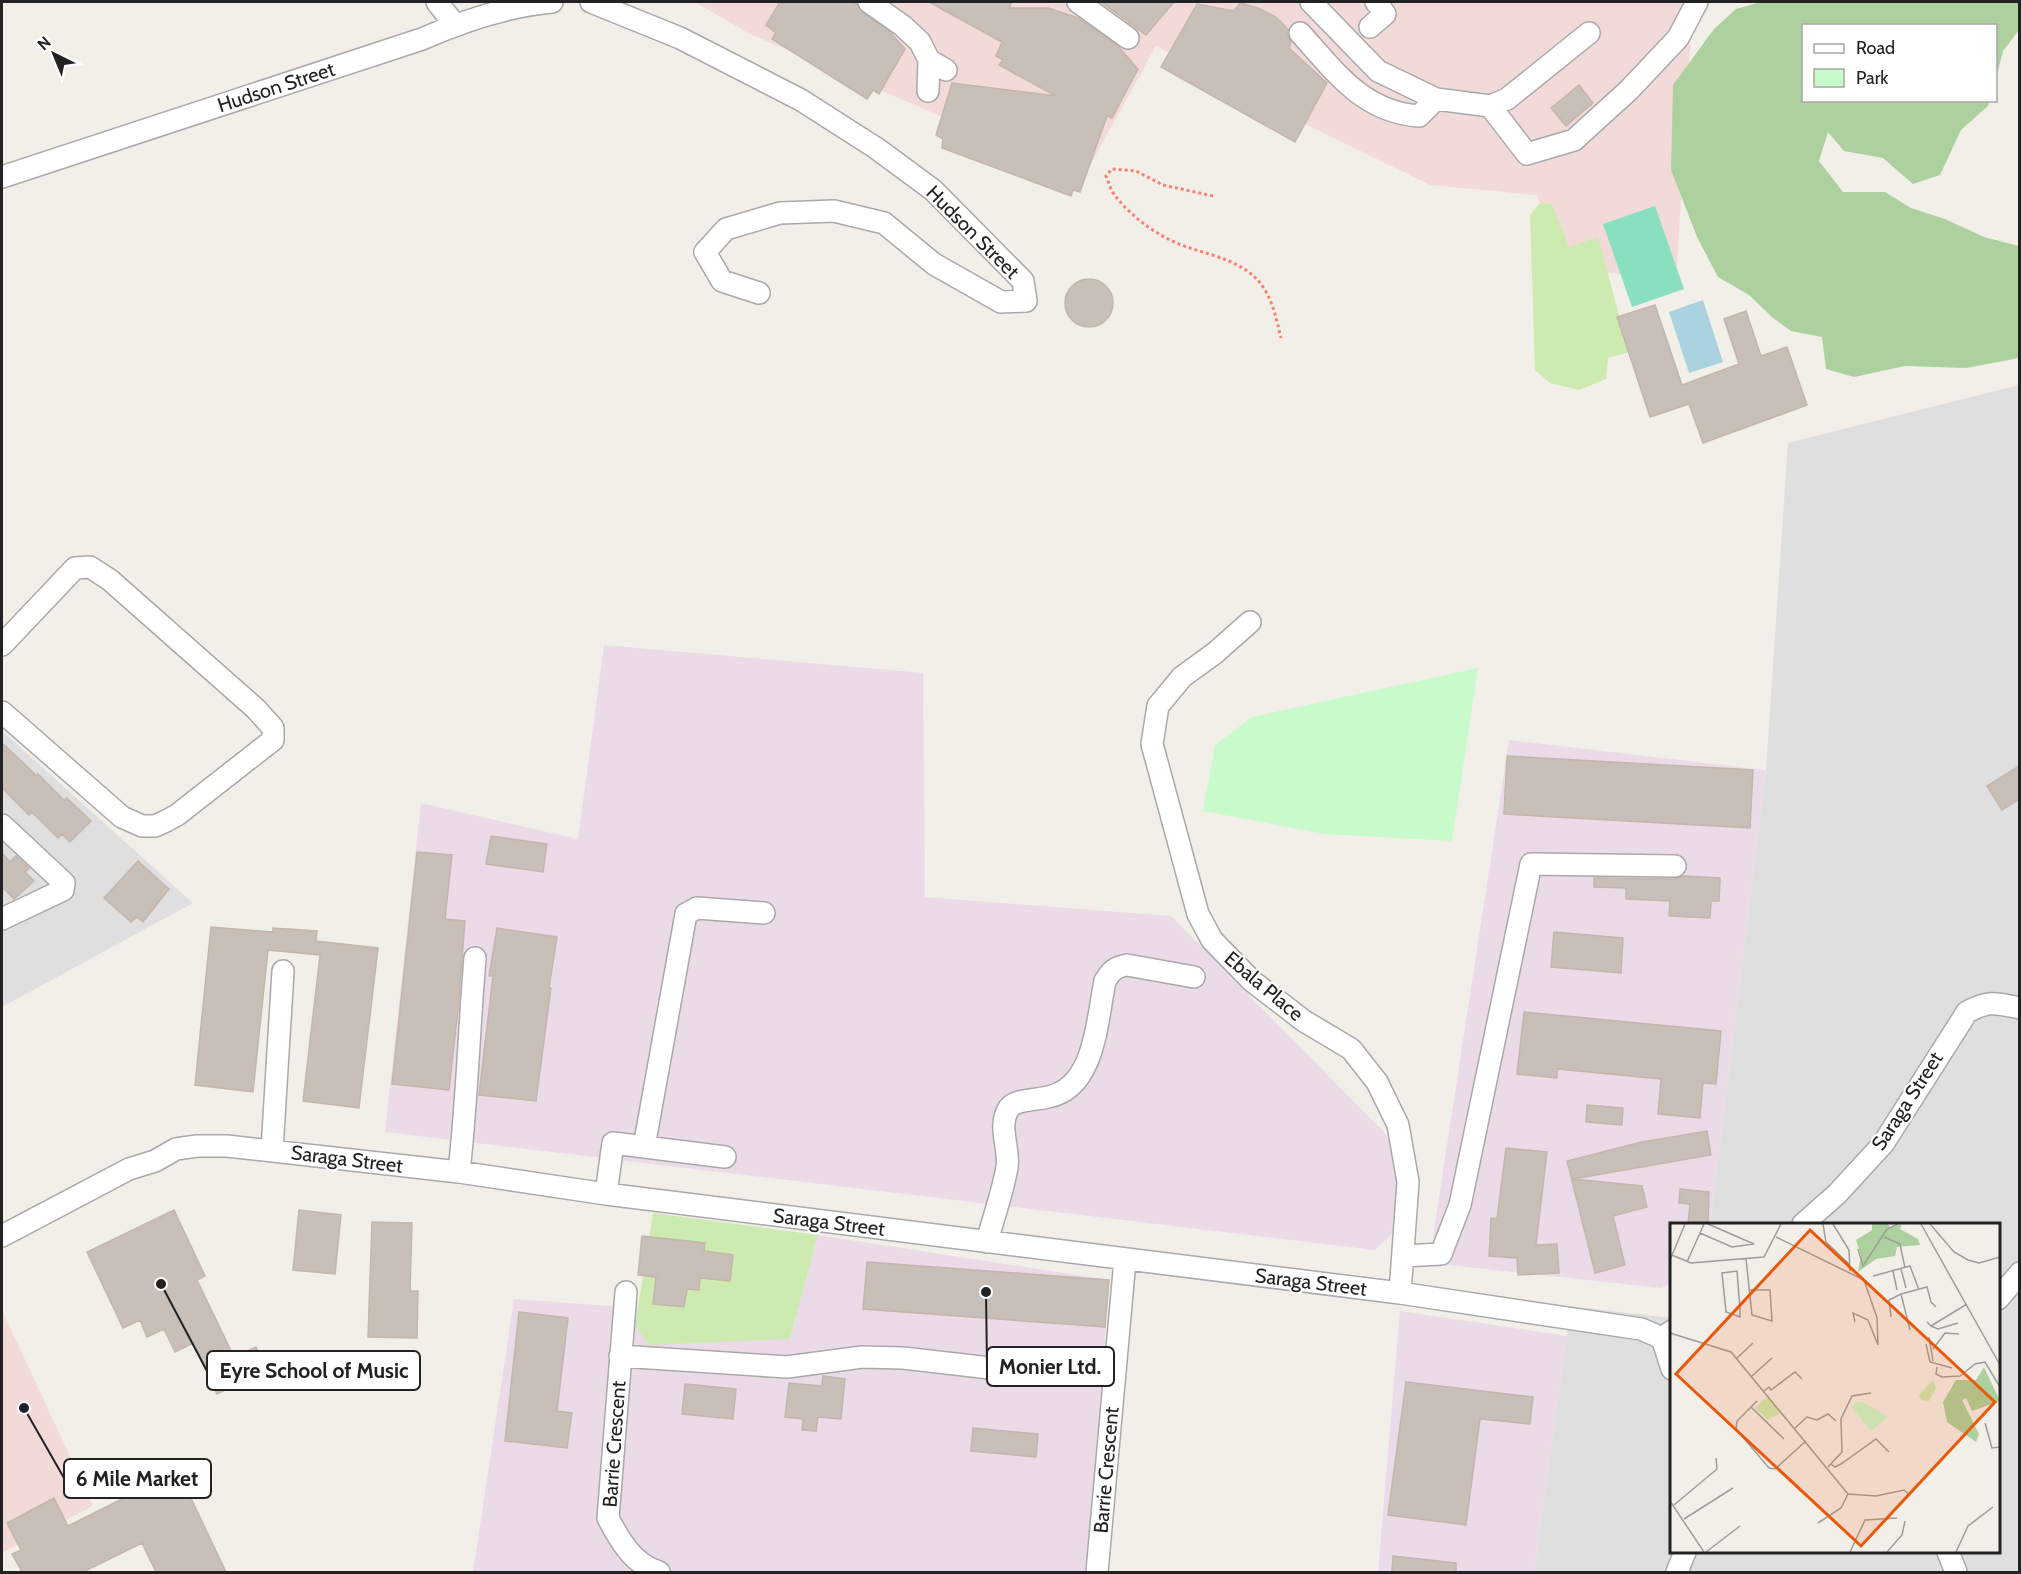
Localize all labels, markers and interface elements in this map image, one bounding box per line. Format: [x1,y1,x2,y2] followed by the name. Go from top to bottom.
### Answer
[24,24,84,84] north arrow
[1802,24,1997,102] legend
[33,33,55,54] text: N
[1856,37,1895,59] text: Road
[214,57,338,117] street label: Hudson Street
[1856,67,1889,89] text: Park
[921,180,1025,284] street label: Hudson Street
[1220,946,1308,1026] street label: Ebala Place
[1866,1047,1948,1155] street label: Saraga Street
[290,1140,405,1178] street label: Saraga Street
[772,1203,887,1241] street label: Saraga Street
[1670,1223,2000,1553] inset map
[1254,1263,1369,1301] street label: Saraga Street
[987,1347,1114,1386] callout: Monier Ltd.
[207,1351,420,1390] callout: Eyre School of Music
[999,1354,1101,1379] text: Monier Ltd.
[220,1358,409,1383] text: Eyre School of Music
[598,1380,630,1508] street label: Barrie Crescent
[1089,1406,1124,1534] street label: Barrie Crescent
[64,1459,211,1498] callout: 6 Mile Market
[76,1466,198,1491] text: 6 Mile Market

